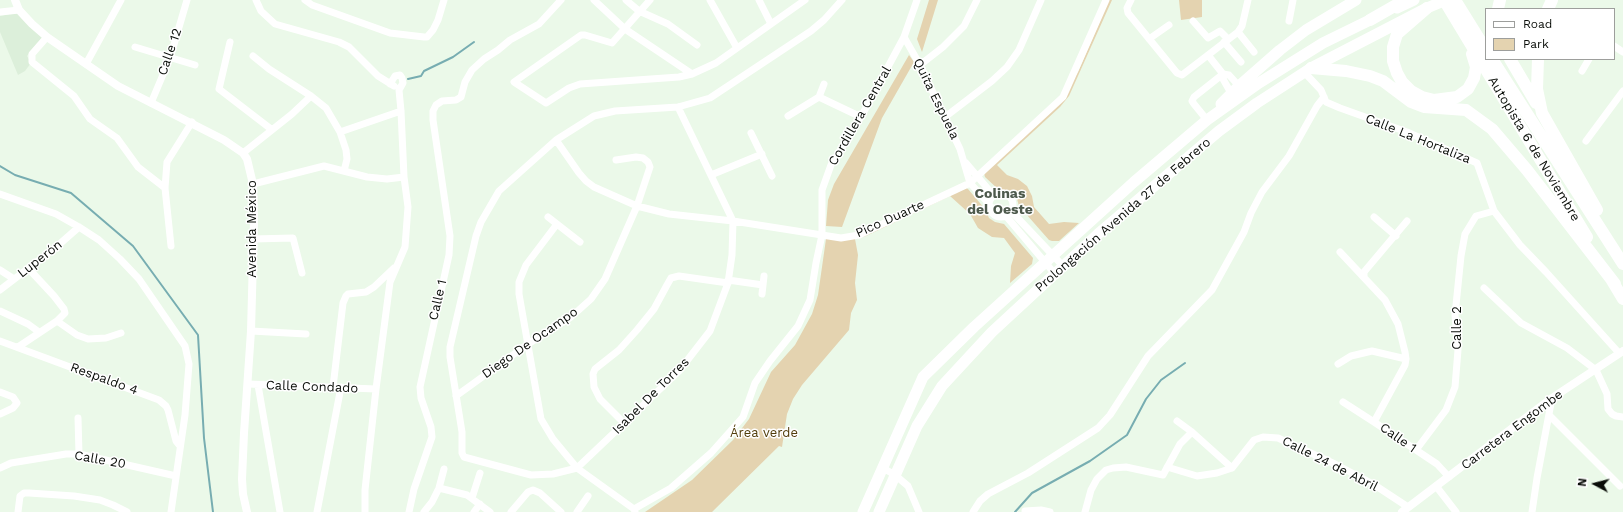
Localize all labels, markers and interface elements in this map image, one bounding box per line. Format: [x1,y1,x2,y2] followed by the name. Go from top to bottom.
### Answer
[1485,8,1615,60] legend
[1523,17,1552,31] text: Road
[155,26,185,78] street label: Calle 12
[1523,37,1549,51] text: Park
[910,56,962,142] street label: Quita Espuela
[825,64,895,168] street label: Cordillera Central
[1485,74,1583,224] street label: Autopista 6 de Noviembre
[1363,111,1473,167] street label: Calle La Hortaliza
[1032,135,1214,295] street label: Prolongación Avenida 27 de Febrero
[244,180,260,278] street label: Avenida México
[967,186,1033,218] district label: Colinas del Oeste
[853,197,927,241] street label: Pico Duarte
[15,237,65,281] street label: Luperón
[426,278,450,322] street label: Calle 1
[479,304,581,382] street label: Diego De Ocampo
[1449,306,1465,350] street label: Calle 2
[609,354,693,438] street label: Isabel De Torres
[68,360,140,398] street label: Respaldo 4
[266,378,358,396] street label: Calle Condado
[1458,387,1566,473] street label: Carretera Engombe
[1377,420,1419,456] street label: Calle 1
[730,425,798,441] park label: Área verde
[1280,433,1380,495] street label: Calle 24 de Abril
[73,448,127,472] street label: Calle 20
[1575,464,1615,504] north arrow
[1576,478,1590,487] text: N

